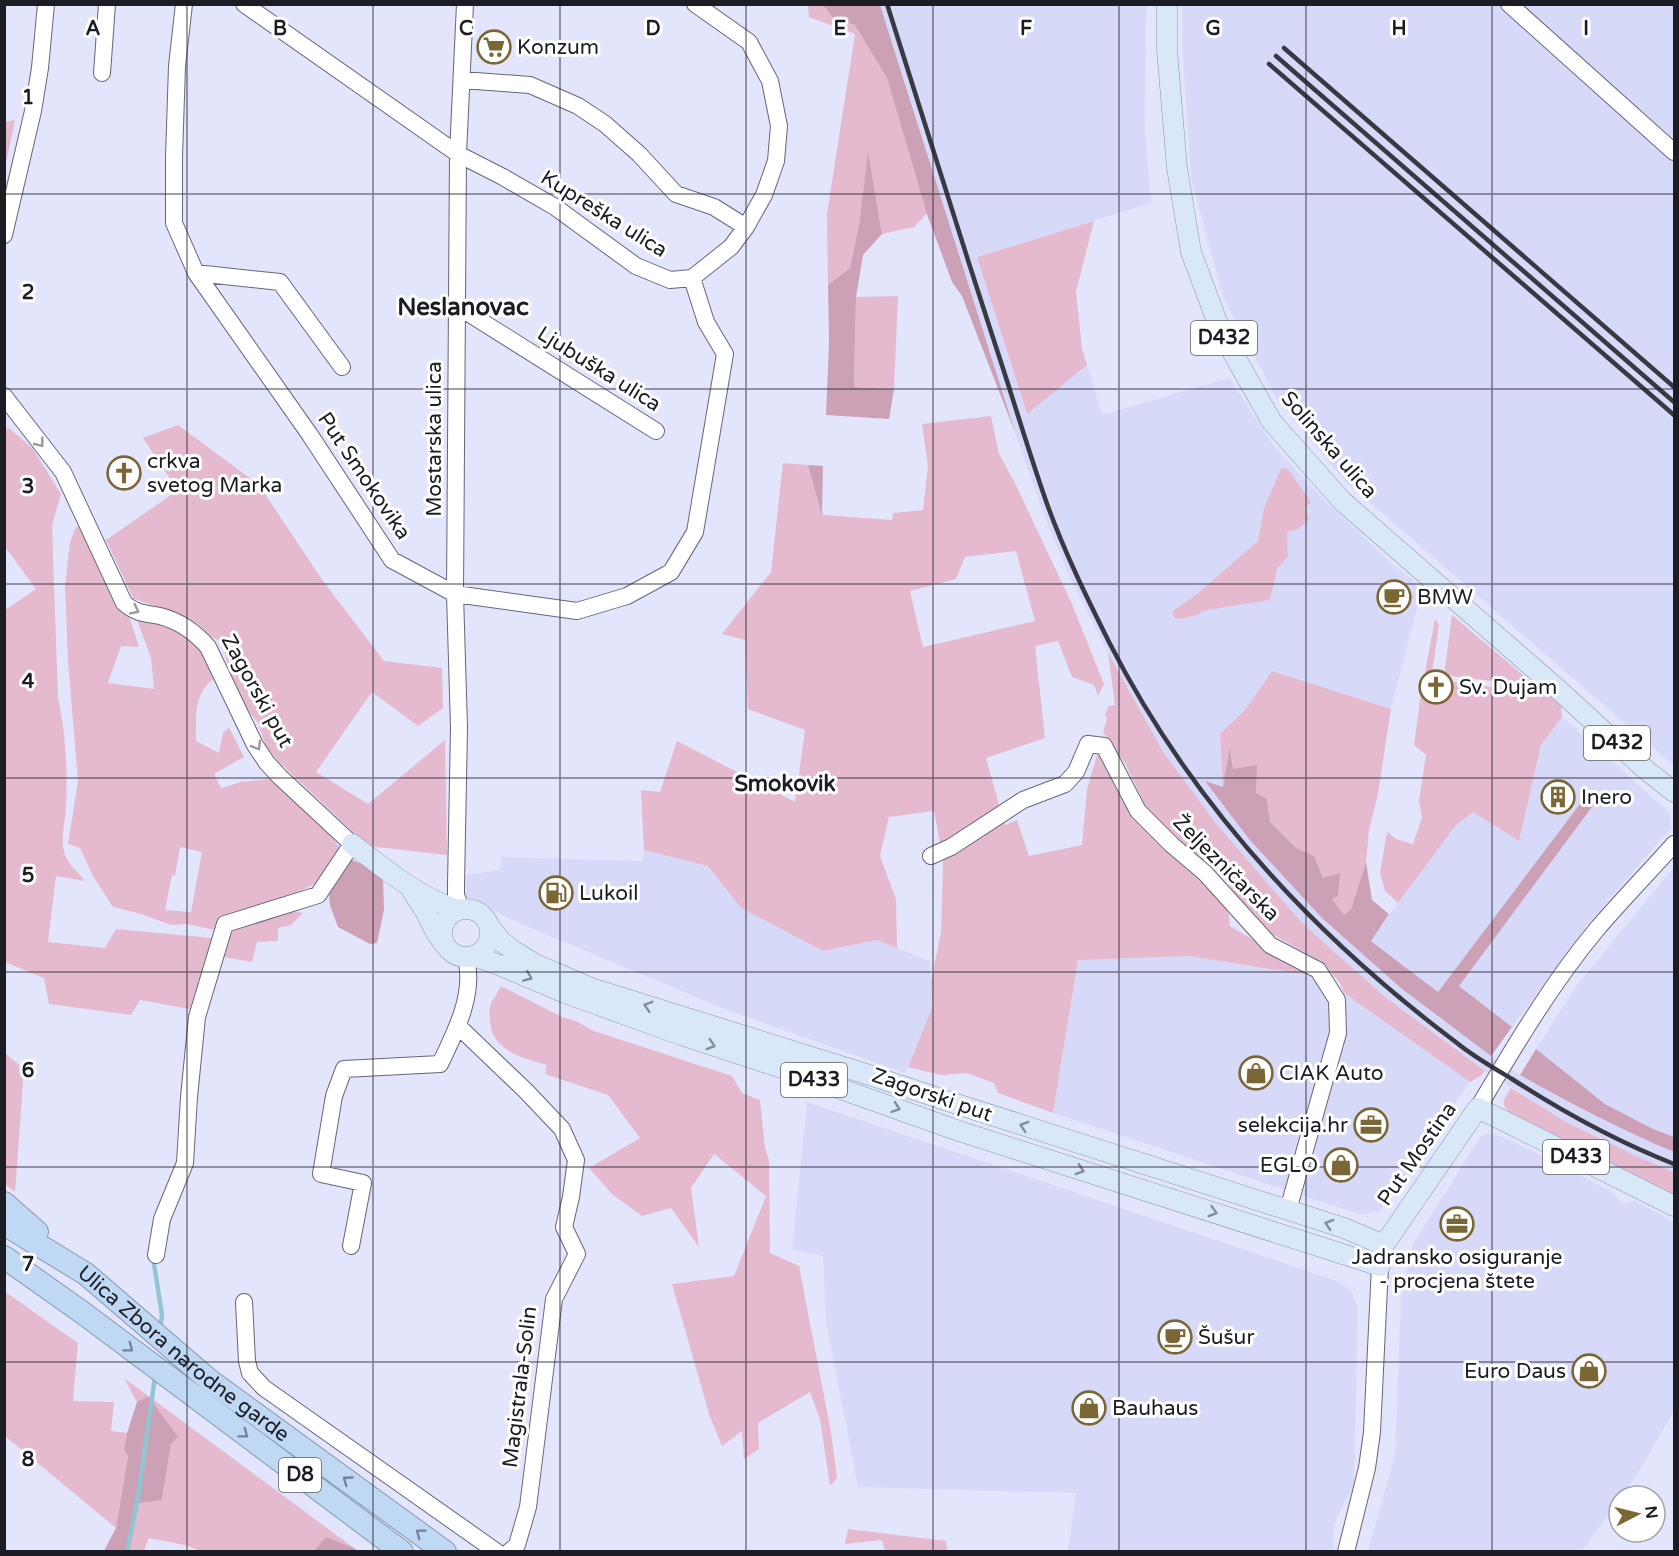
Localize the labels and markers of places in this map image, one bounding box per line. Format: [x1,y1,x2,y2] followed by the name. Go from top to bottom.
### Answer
[476,29,512,65] supermarket icon: Konzum
[517,35,599,60] place label: Konzum
[147,449,282,498] place label: crkva svetog Marka
[106,455,142,491] church icon: crkva svetog Marka
[1376,579,1412,615] cafe icon: BMW
[1417,585,1473,610] place label: BMW
[1418,669,1454,705] church icon: Sv. Dujam
[1459,675,1557,700] place label: Sv. Dujam
[1540,779,1576,815] building icon: Inero
[1581,785,1632,810] place label: Inero
[538,875,574,911] fuel station icon: Lukoil
[579,881,638,906] place label: Lukoil
[1238,1055,1274,1091] shop icon: CIAK Auto
[1279,1061,1384,1086] place label: CIAK Auto
[1353,1107,1389,1143] office icon: selekcija.hr
[1238,1113,1348,1138] place label: selekcija.hr
[1323,1147,1359,1183] shop icon: EGLO
[1260,1153,1318,1178] place label: EGLO
[1439,1206,1475,1242] office icon: Jadransko osiguranje - procjena štete
[1351,1245,1563,1294] place label: Jadransko osiguranje - procjena štete
[1157,1319,1193,1355] cafe icon: Šušur
[1198,1325,1254,1350] place label: Šušur
[1571,1353,1607,1389] shop icon: Euro Daus
[1464,1359,1566,1384] place label: Euro Daus
[1071,1390,1107,1426] shop icon: Bauhaus
[1112,1396,1198,1421] place label: Bauhaus

